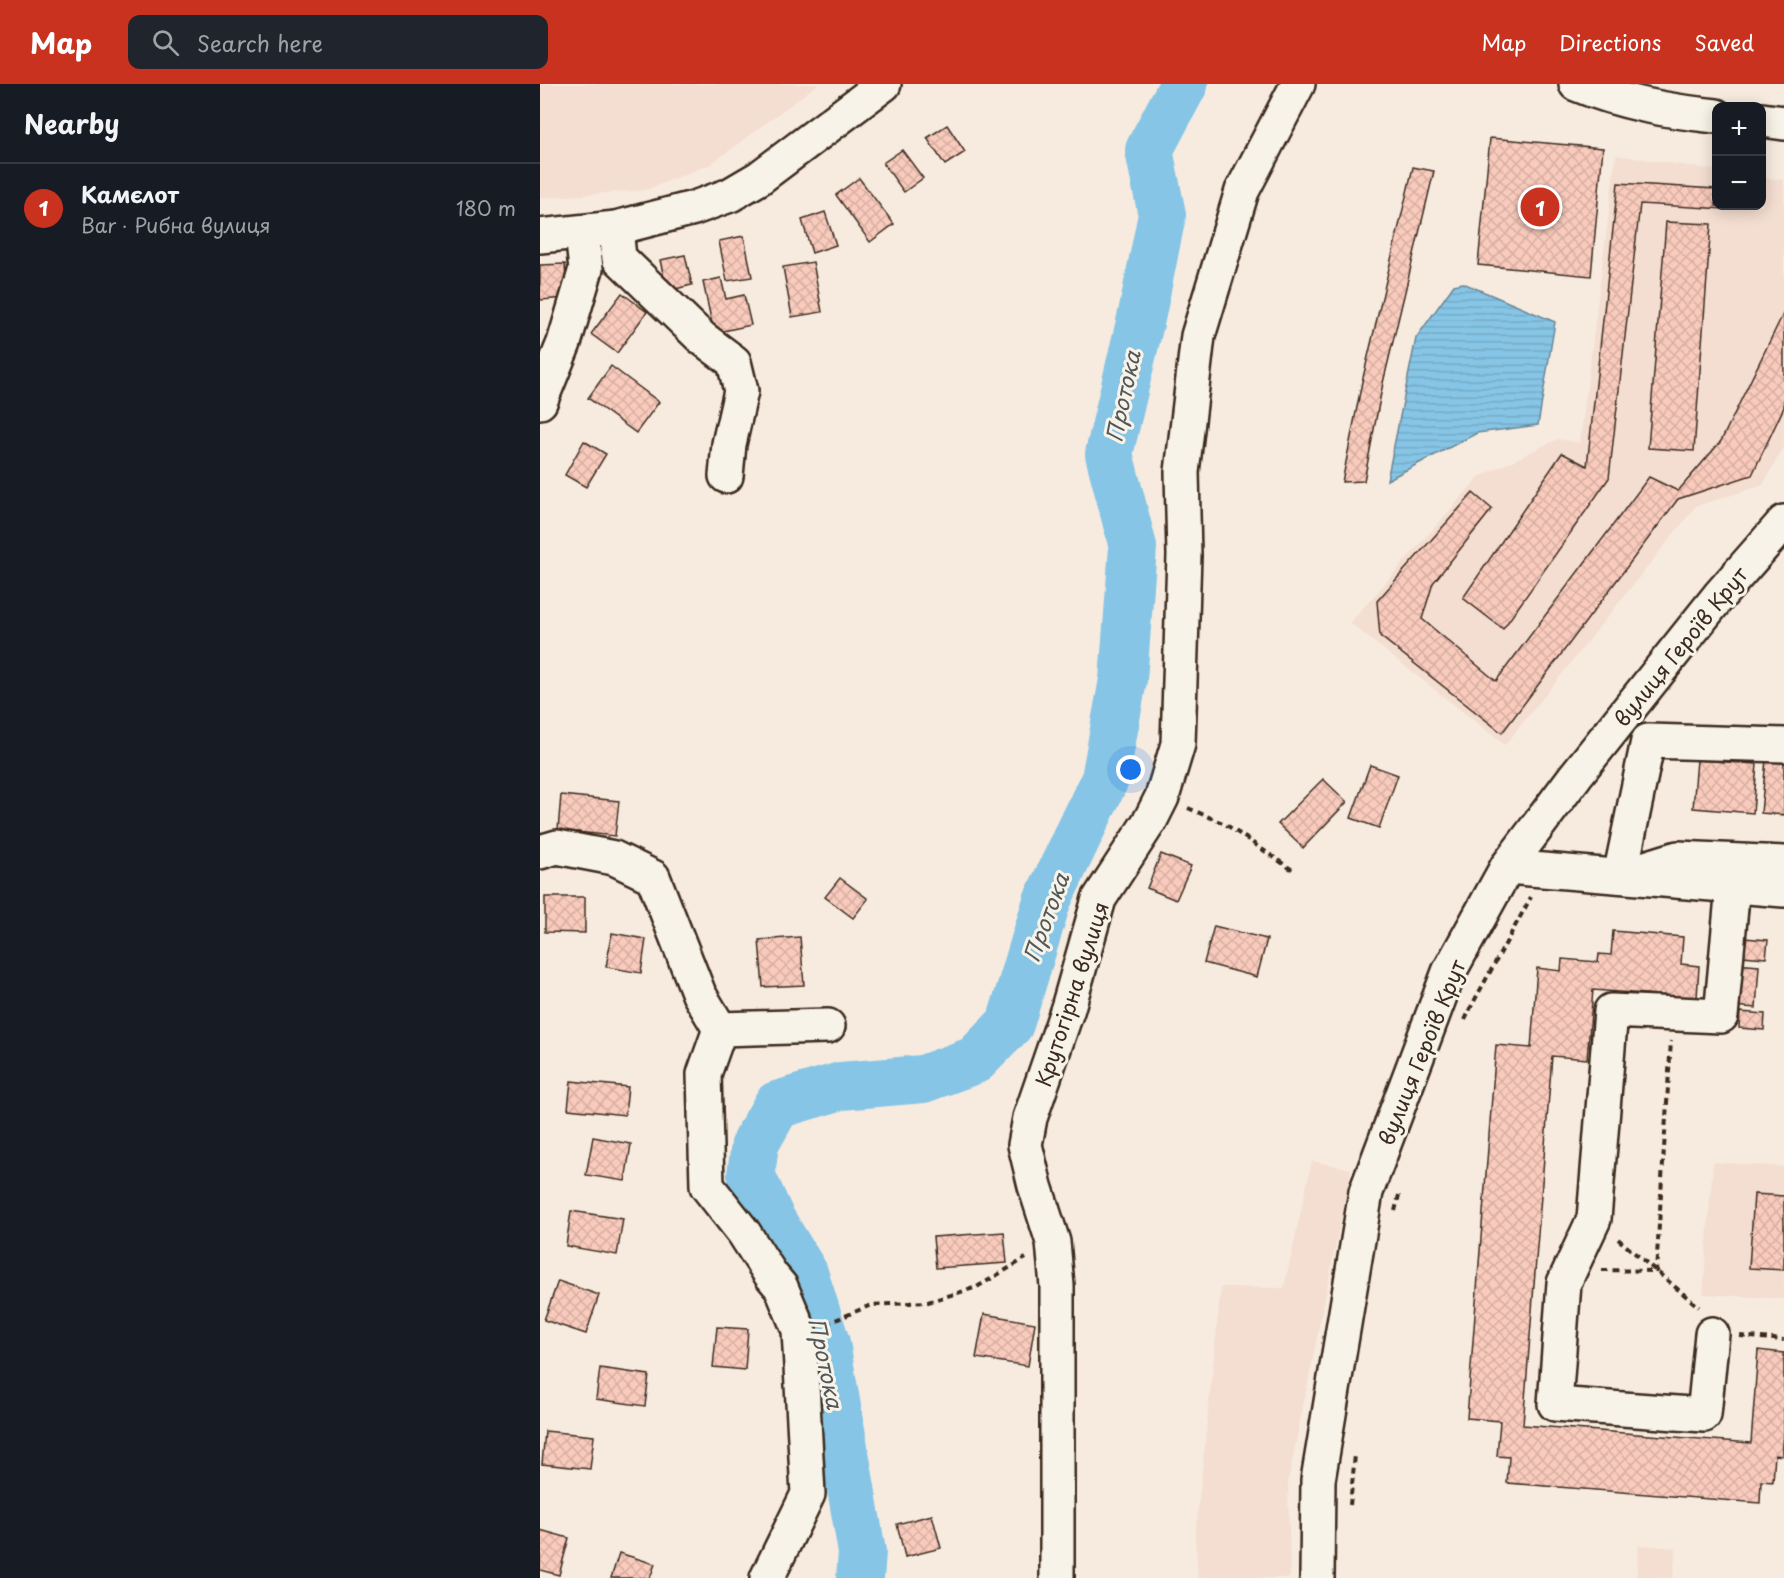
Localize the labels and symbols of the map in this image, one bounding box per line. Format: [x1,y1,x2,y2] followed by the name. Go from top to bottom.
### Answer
[1520,184,1560,230] pin: 1
[1096,346,1148,445] water label: Протока
[1605,559,1755,733] street label: вулиця Героїв Крут
[1116,755,1145,784] your location
[1014,867,1077,966] water label: Протока
[1026,897,1116,1091] street label: Крутогірна вулиця
[1369,954,1473,1150] street label: вулиця Героїв Крут
[801,1314,853,1413] water label: Протока

